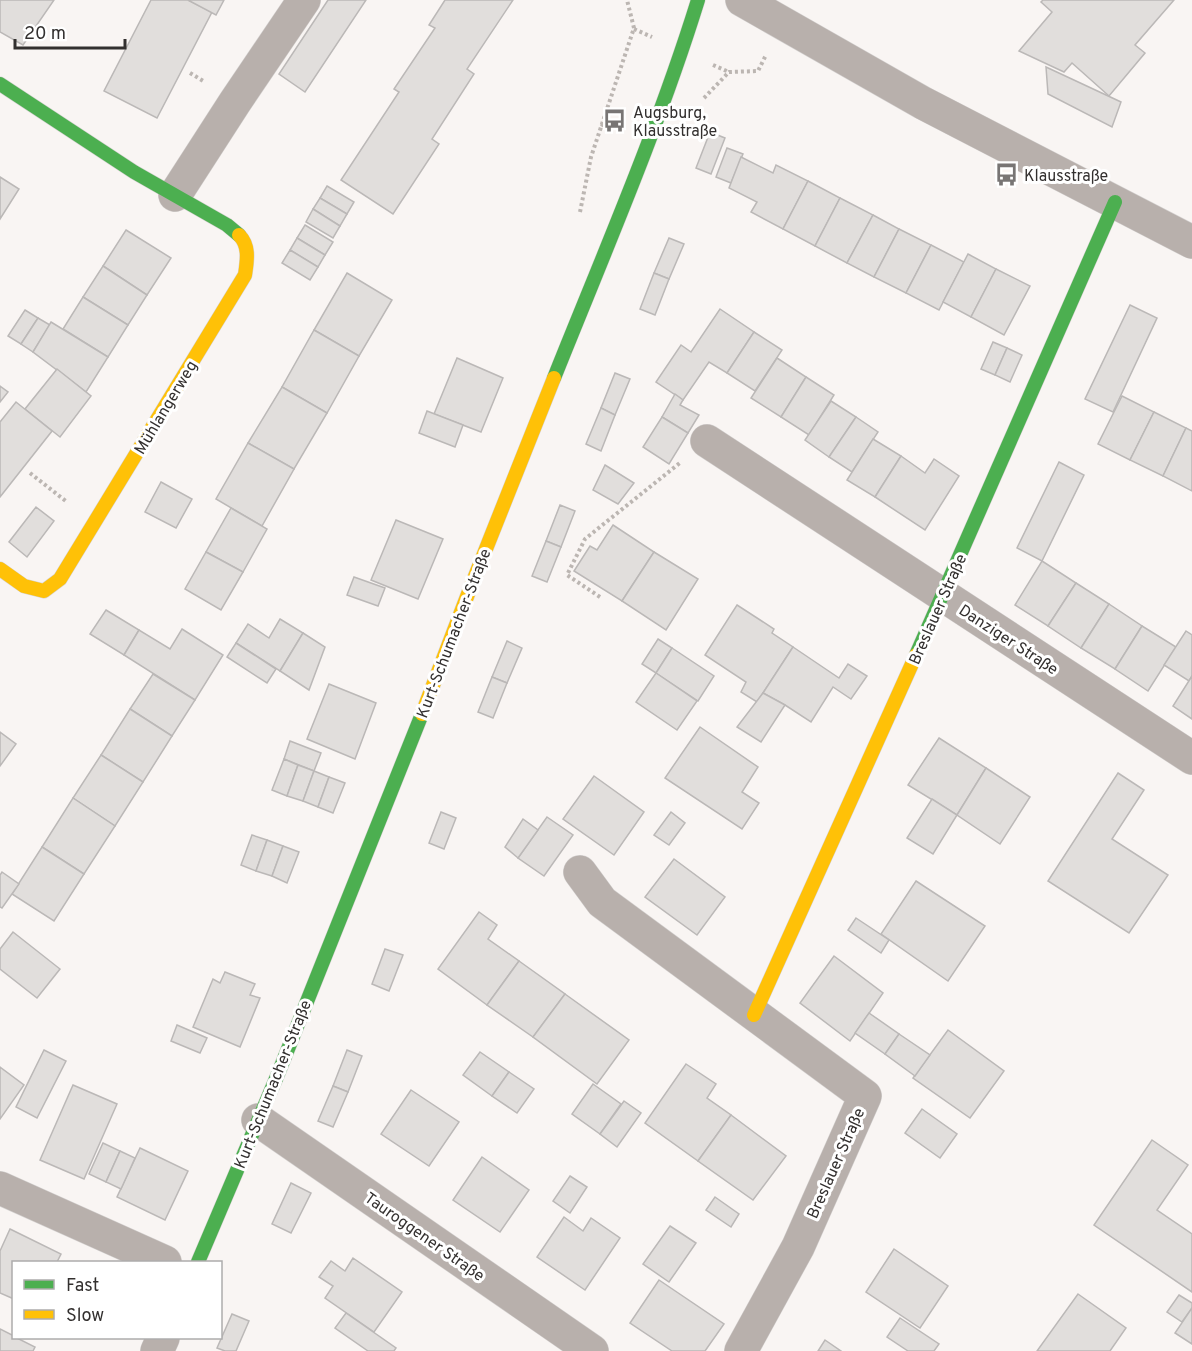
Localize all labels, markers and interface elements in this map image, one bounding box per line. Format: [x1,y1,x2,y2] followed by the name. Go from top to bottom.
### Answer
[15,12,124,50] scale bar
[24,23,66,46] text: 20 m
[633,104,717,142] place label: Augsburg, Klausstraße
[602,108,628,134] bus stop icon: Augsburg, Klausstraße
[993,162,1019,188] bus stop icon: Klausstraße
[1024,167,1108,187] place label: Klausstraße
[131,357,203,459] street label: Mühlangerweg
[413,546,496,721] street label: Kurt-Schumacher-Straße
[905,551,972,668] street label: Breslauer Straße
[954,601,1061,680] street label: Danziger Straße
[231,998,317,1172] street label: Kurt-Schumacher-Straße
[803,1105,870,1222] street label: Breslauer Straße
[360,1189,488,1287] street label: Tauroggener Straße
[12,1261,222,1339] legend
[66,1275,99,1298] text: Fast
[66,1305,104,1328] text: Slow

